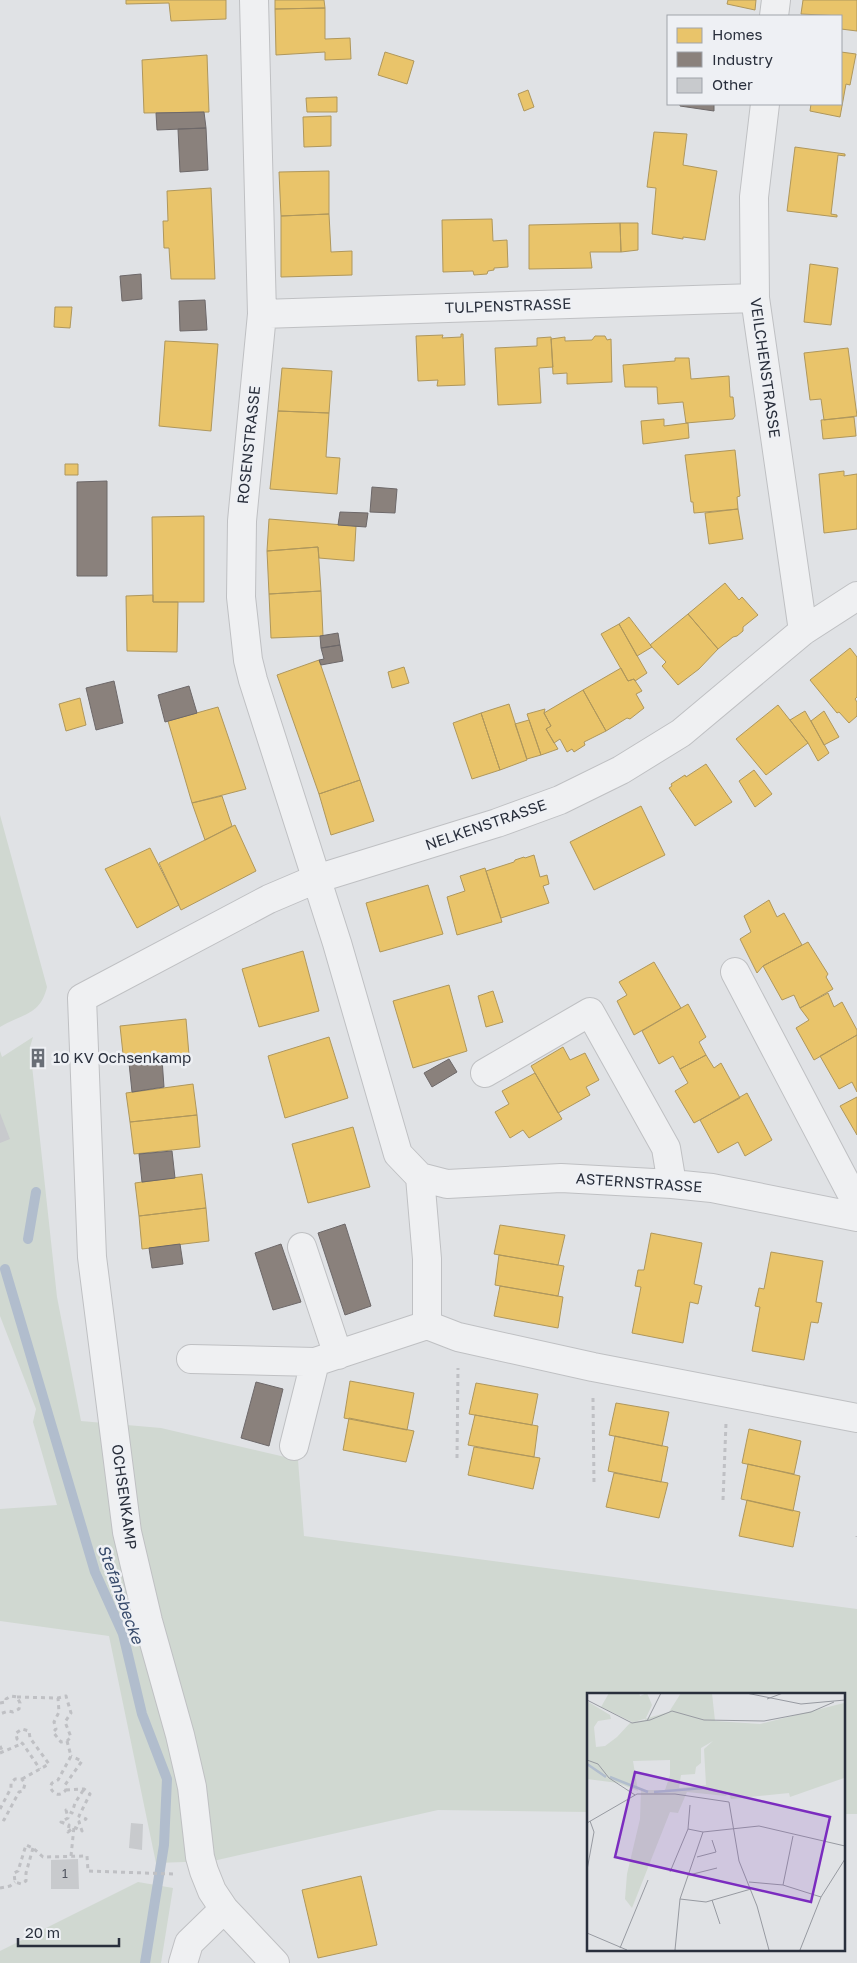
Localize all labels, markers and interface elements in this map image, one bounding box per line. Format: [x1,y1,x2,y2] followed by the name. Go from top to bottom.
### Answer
[667,15,842,105] legend
[712,25,762,43] text: Homes
[712,50,773,68] text: Industry
[712,75,753,93] text: Other
[444,294,571,316] street label: TULPENSTRASSE
[747,297,785,439] street label: VEILCHENSTRASSE
[233,385,263,505] street label: ROSENSTRASSE
[423,795,549,853] street label: NELKENSTRASSE
[27,1047,49,1069] building icon: 10 KV Ochsenkamp
[53,1048,191,1066] place label: 10 KV Ochsenkamp
[575,1169,703,1195] street label: ASTERNSTRASSE
[109,1443,141,1551] street label: OCHSENKAMP
[94,1542,149,1648] water label: Stefansbecke
[587,1693,844,1950] inset map
[62,1866,68,1881] house number: 1
[18,1916,119,1948] scale bar
[25,1923,60,1941] text: 20 m

